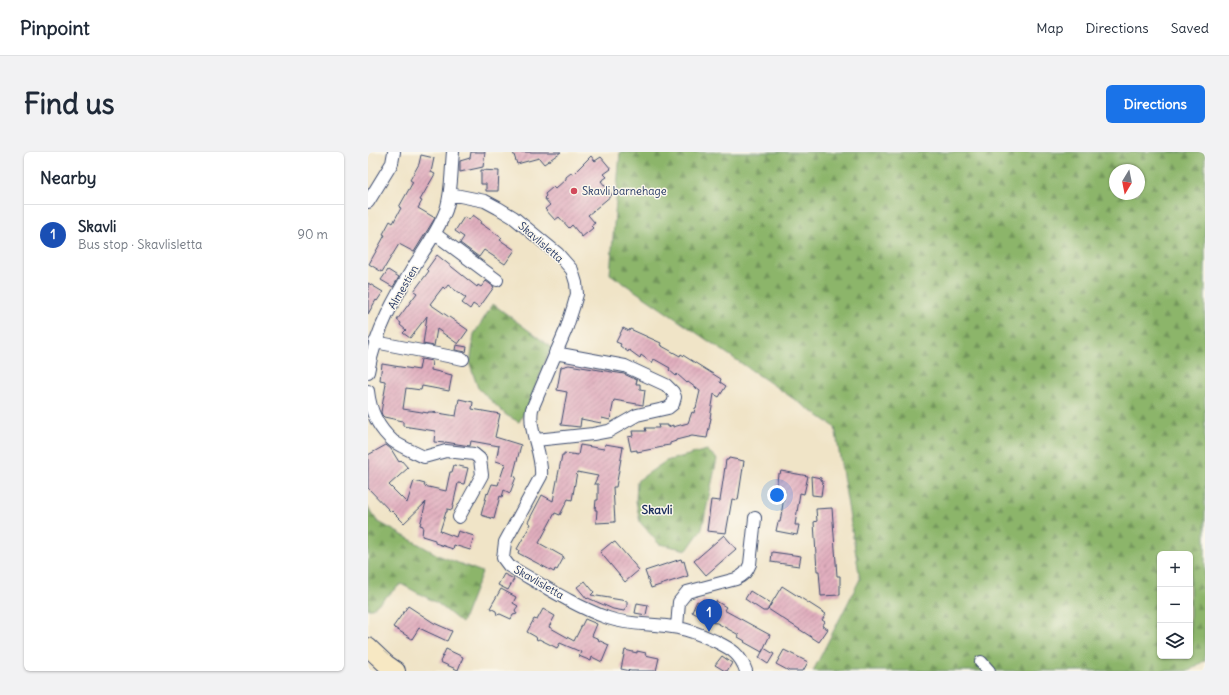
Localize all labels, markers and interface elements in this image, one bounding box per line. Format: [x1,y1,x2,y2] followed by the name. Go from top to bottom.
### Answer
[20,16,90,40] text: Pinpoint
[1036,19,1063,37] text: Map
[1085,19,1149,37] text: Directions
[1171,19,1209,37] text: Saved
[1106,85,1205,123] button: Directions
[24,86,115,122] text: Find us
[1109,164,1145,200] north arrow
[40,167,96,189] text: Nearby
[582,184,667,198] place label: Skavli barnehage
[569,186,579,196] marker: Skavli barnehage
[78,217,116,236] text: Skavli
[516,219,566,265] street label: Skavlisletta
[50,226,56,243] text: 1
[297,226,328,243] text: 90 m
[78,236,203,253] text: Bus stop · Skavlisletta
[385,262,421,312] street label: Almestien
[767,485,787,505] your location
[642,502,673,517] district label: Skavli
[1157,551,1193,659] map controls
[1157,551,1193,587] button: +
[512,562,566,602] street label: Skavlisletta
[1157,587,1193,623] button: −
[696,599,722,632] pin: 1
[1157,623,1193,659] button: layers

